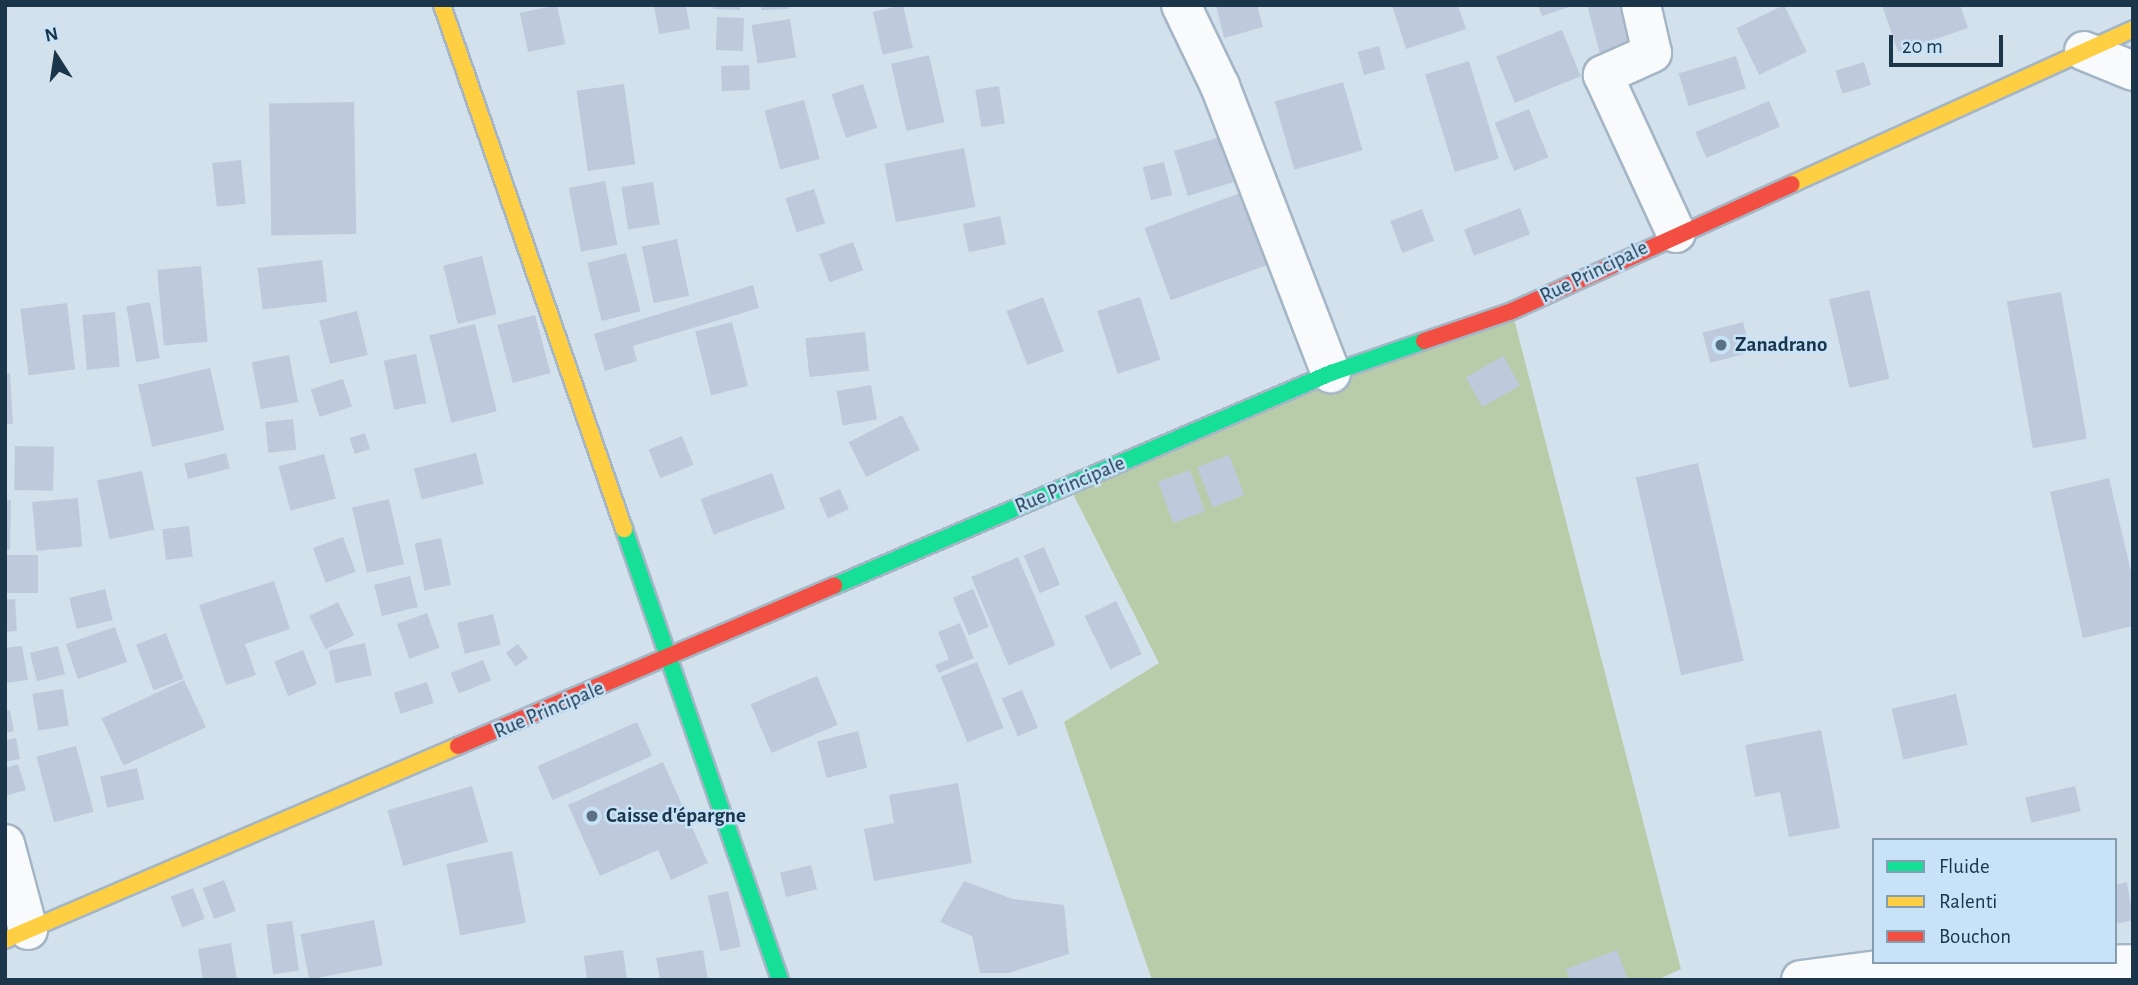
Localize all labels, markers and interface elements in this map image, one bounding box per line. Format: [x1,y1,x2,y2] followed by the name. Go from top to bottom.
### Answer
[21,21,91,91] north arrow
[1893,21,2007,65] scale bar
[43,24,60,46] text: N
[1902,36,1943,57] text: 20 m
[1536,235,1652,309] street label: Rue Principale
[1735,332,1827,358] place label: Zanadrano
[1713,337,1729,353] marker: Zanadrano
[1011,451,1129,519] street label: Rue Principale
[490,676,608,744] street label: Rue Principale
[606,803,746,829] place label: Caisse d'épargne
[584,808,600,824] marker: Caisse d'épargne
[1872,838,2117,964] legend
[1939,856,1990,877] text: Fluide
[1939,891,1997,912] text: Ralenti
[1939,926,2011,947] text: Bouchon

